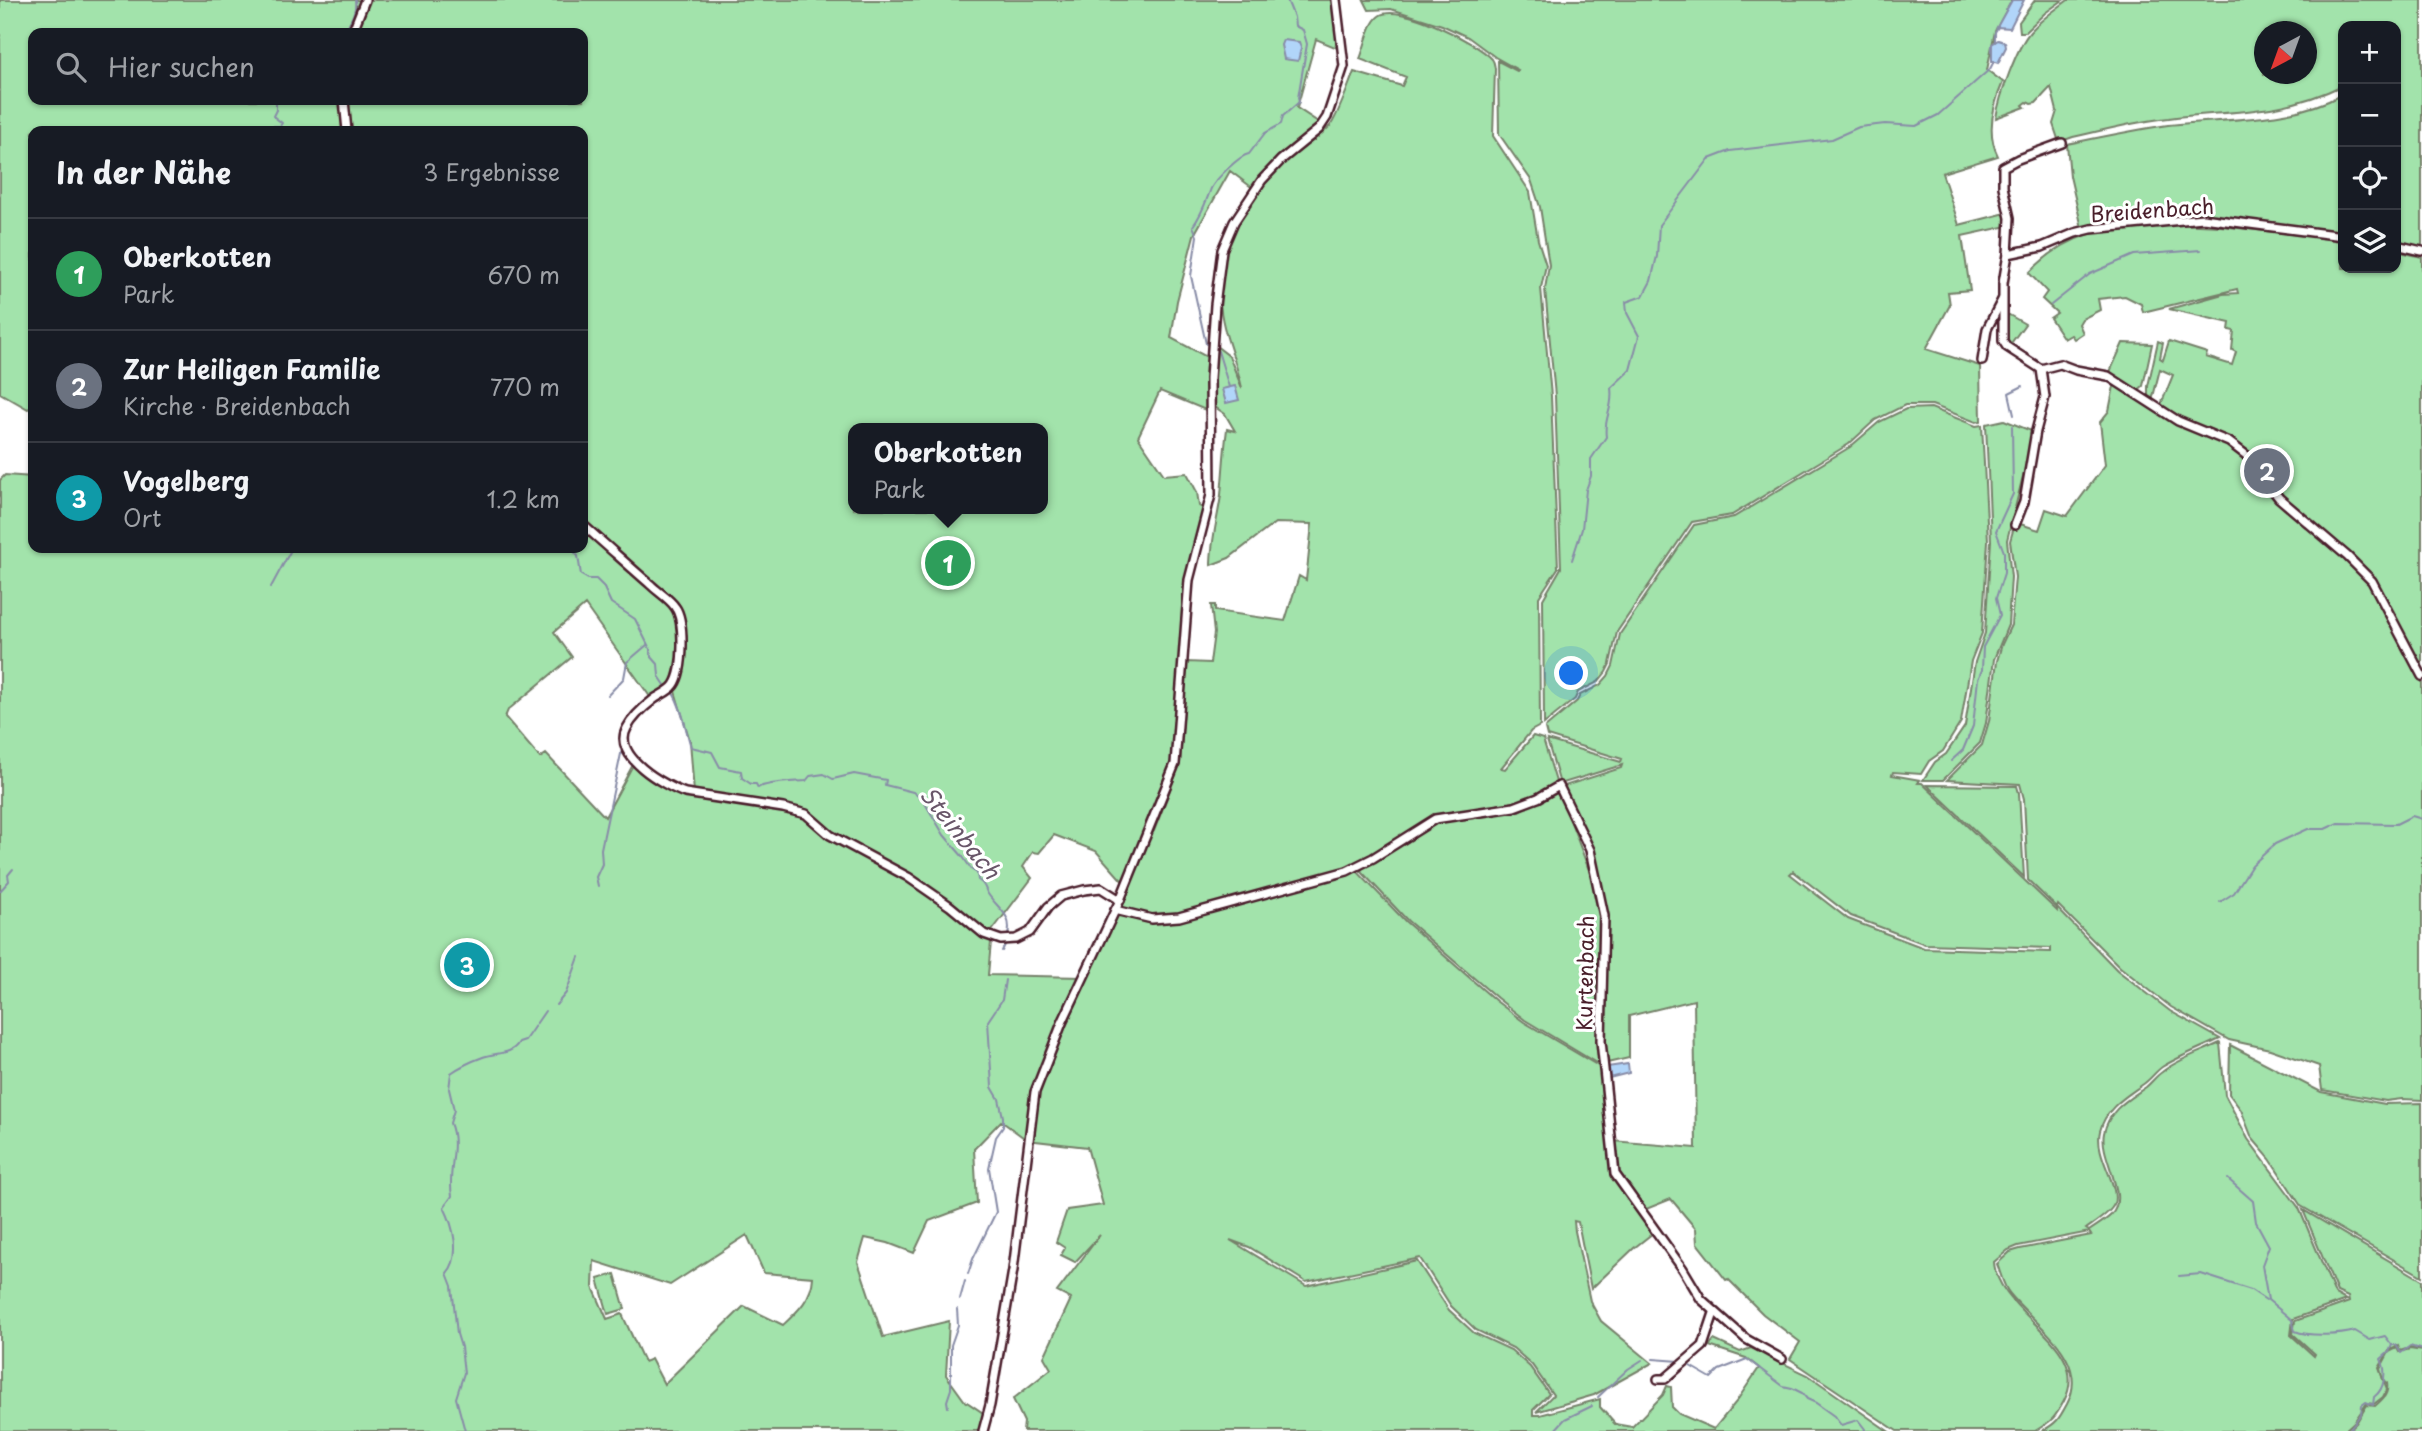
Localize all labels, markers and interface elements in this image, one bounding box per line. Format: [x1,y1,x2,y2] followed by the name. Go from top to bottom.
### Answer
[2254,21,2317,84] north arrow
[2338,21,2401,273] map controls
[2338,21,2401,84] button: +
[28,28,588,105] search box
[108,47,255,86] text: Hier suchen
[52,48,90,86] icon: search
[2338,84,2401,147] button: −
[2338,147,2401,210] button: locate
[56,149,231,194] text: In der Nähe
[423,154,560,189] text: 3 Ergebnisse
[2089,189,2215,229] street label: Breidenbach
[2338,210,2401,273] button: layers
[123,237,272,276] text: Oberkotten
[74,257,85,292] text: 1
[488,257,560,292] text: 670 m
[123,276,174,311] text: Park
[123,349,380,388] text: Zur Heiligen Familie
[71,369,87,404] text: 2
[490,369,560,404] text: 770 m
[123,388,351,423] text: Kirche · Breidenbach
[848,423,1048,514] popup
[874,432,1022,471] text: Oberkotten
[2244,445,2290,497] pin: 2
[123,461,249,500] text: Vogelberg
[874,471,925,506] text: Park
[71,481,87,516] text: 3
[487,481,560,516] text: 1.2 km
[123,500,161,535] text: Ort
[925,537,971,589] pin: 1
[1554,656,1588,690] your location
[913,778,1010,886] water label: Steinbach
[1567,915,1601,1031] street label: Kurtenbach
[444,939,490,991] pin: 3

